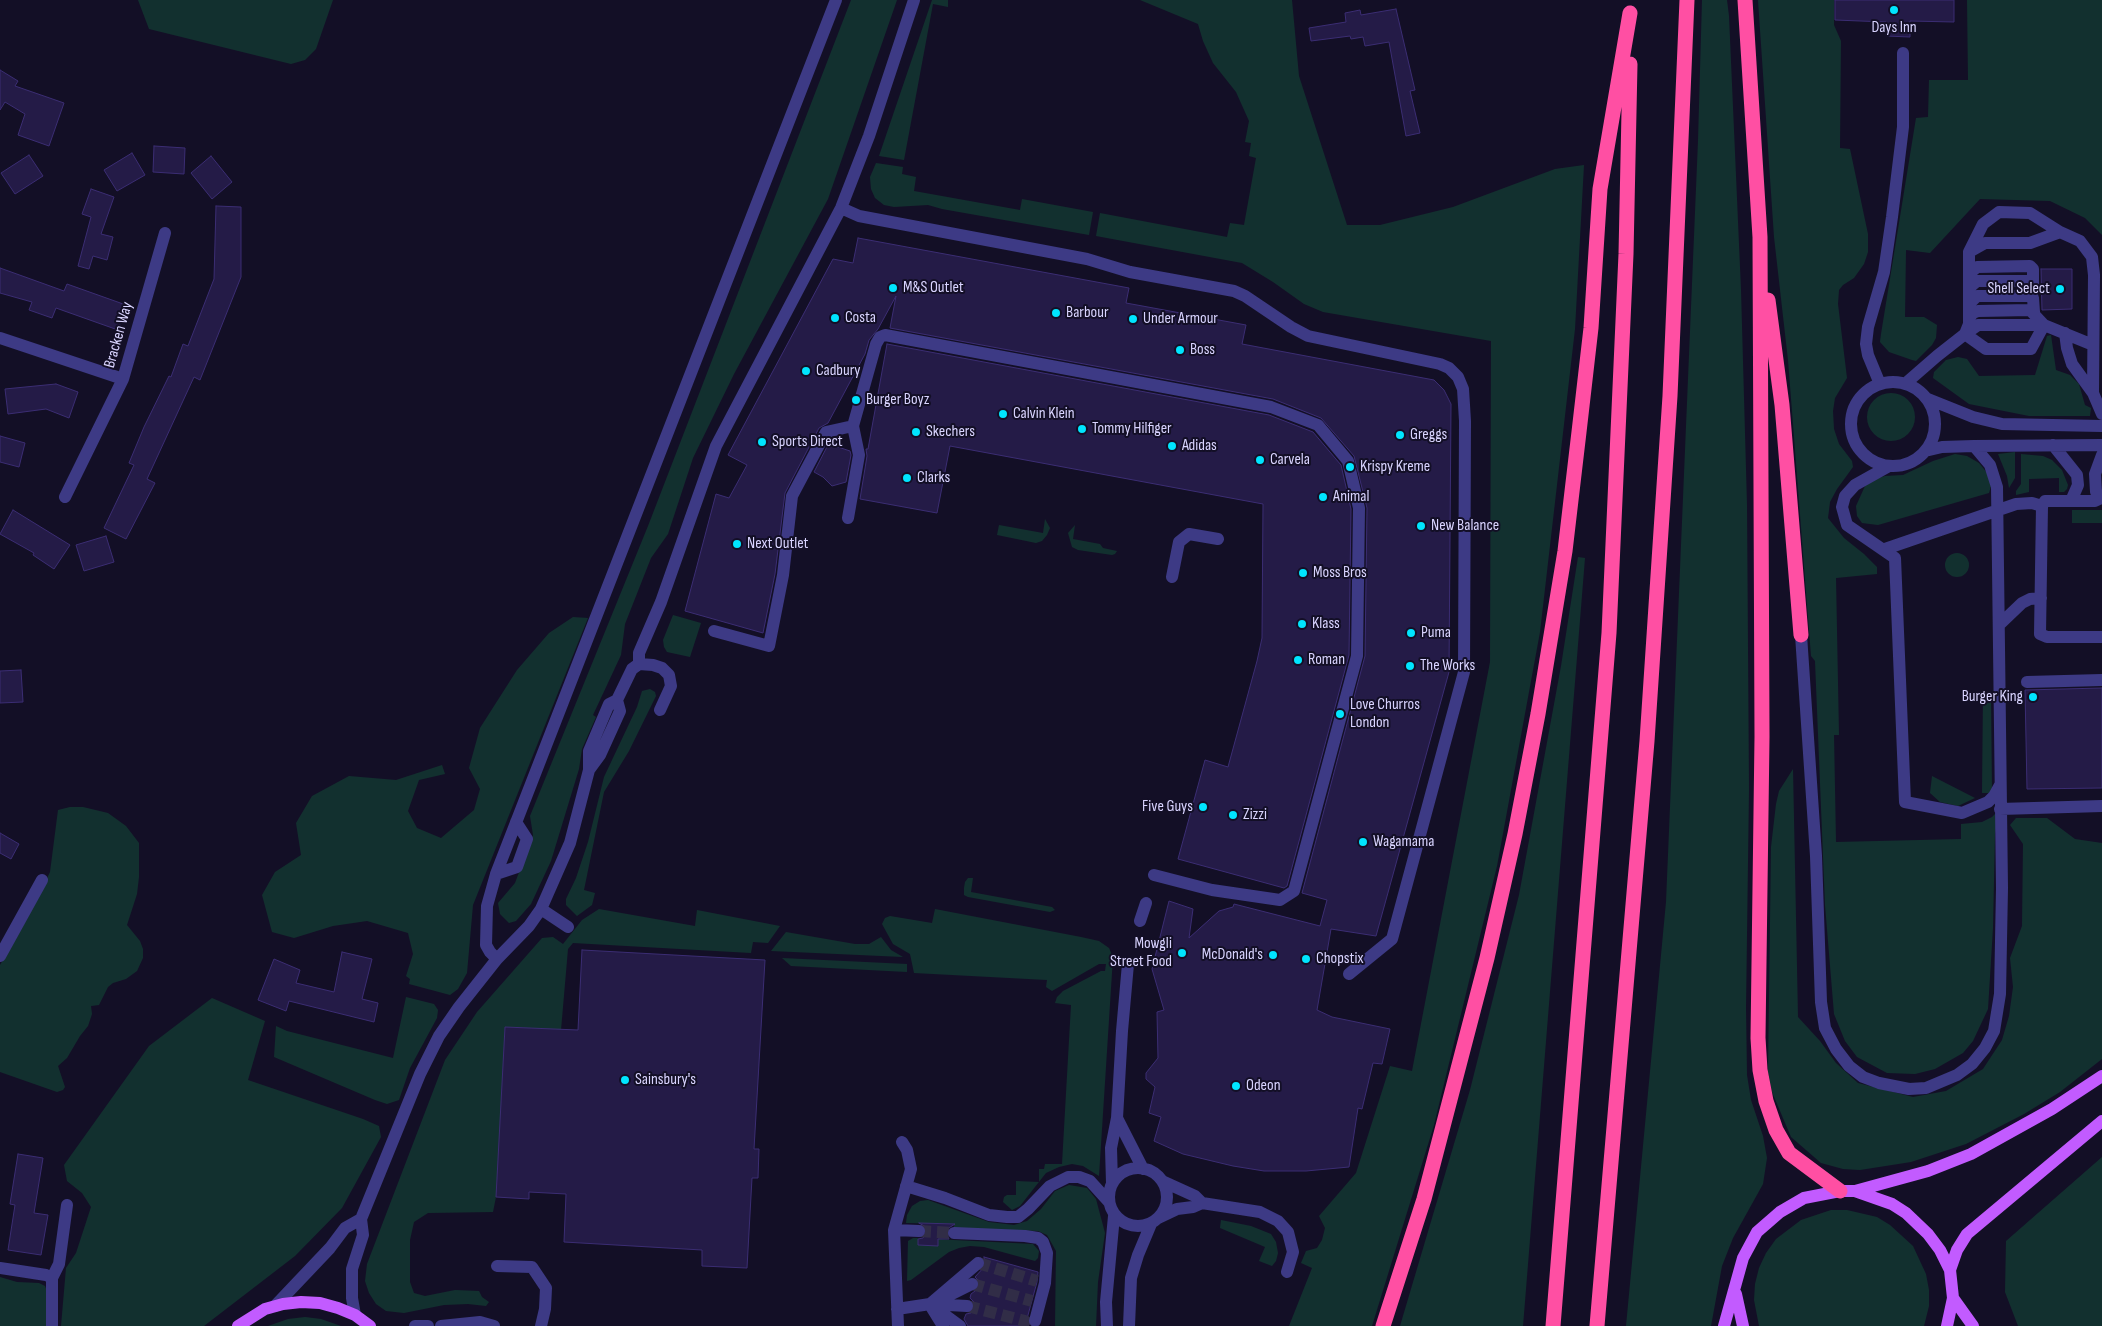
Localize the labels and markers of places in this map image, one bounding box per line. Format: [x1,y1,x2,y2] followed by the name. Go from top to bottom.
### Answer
[1888,4,1900,16] marker: Days Inn
[1871,18,1917,38] place label: Days Inn
[903,278,964,298] place label: M&S Outlet
[1988,279,2050,299] place label: Shell Select
[887,282,899,294] marker: M&S Outlet
[2054,283,2066,295] marker: Shell Select
[1066,303,1108,323] place label: Barbour
[1050,307,1062,319] marker: Barbour
[845,308,876,328] place label: Costa
[1143,309,1218,329] place label: Under Armour
[829,312,841,324] marker: Costa
[1127,313,1139,325] marker: Under Armour
[1190,340,1215,360] place label: Boss
[1174,344,1186,356] marker: Boss
[816,361,861,381] place label: Cadbury
[800,365,812,377] marker: Cadbury
[866,390,929,410] place label: Burger Boyz
[850,394,862,406] marker: Burger Boyz
[1013,404,1075,424] place label: Calvin Klein
[997,408,1009,420] marker: Calvin Klein
[1092,419,1172,439] place label: Tommy Hilfiger
[926,422,975,442] place label: Skechers
[1076,423,1088,435] marker: Tommy Hilfiger
[1410,425,1447,445] place label: Greggs
[910,426,922,438] marker: Skechers
[1394,429,1406,441] marker: Greggs
[772,432,843,452] place label: Sports Direct
[756,436,768,448] marker: Sports Direct
[1182,436,1217,456] place label: Adidas
[1166,440,1178,452] marker: Adidas
[1270,450,1310,470] place label: Carvela
[1254,454,1266,466] marker: Carvela
[1360,457,1430,477] place label: Krispy Kreme
[1344,461,1356,473] marker: Krispy Kreme
[917,468,950,488] place label: Clarks
[901,472,913,484] marker: Clarks
[1333,487,1369,507] place label: Animal
[1317,491,1329,503] marker: Animal
[1431,516,1499,536] place label: New Balance
[1415,520,1427,532] marker: New Balance
[747,534,809,554] place label: Next Outlet
[731,538,743,550] marker: Next Outlet
[1313,563,1367,583] place label: Moss Bros
[1297,567,1309,579] marker: Moss Bros
[1312,614,1340,634] place label: Klass
[1296,618,1308,630] marker: Klass
[1421,623,1451,643] place label: Puma
[1405,627,1417,639] marker: Puma
[1308,650,1345,670] place label: Roman
[1292,654,1304,666] marker: Roman
[1420,656,1475,676] place label: The Works
[1404,660,1416,672] marker: The Works
[1962,687,2023,707] place label: Burger King
[2027,691,2039,703] marker: Burger King
[1350,695,1420,733] place label: Love Churros London
[1334,708,1346,720] marker: Love Churros London
[1142,797,1193,817] place label: Five Guys
[1197,801,1209,813] marker: Five Guys
[1243,805,1267,825] place label: Zizzi
[1227,809,1239,821] marker: Zizzi
[1373,832,1434,852] place label: Wagamama
[1357,836,1369,848] marker: Wagamama
[1110,934,1172,972] place label: Mowgli Street Food
[1202,945,1263,965] place label: McDonald's
[1176,947,1188,959] marker: Mowgli Street Food
[1267,949,1279,961] marker: McDonald's
[1316,949,1363,969] place label: Chopstix
[1300,953,1312,965] marker: Chopstix
[635,1070,696,1090] place label: Sainsbury's
[619,1074,631,1086] marker: Sainsbury's
[1246,1076,1280,1096] place label: Odeon
[1230,1080,1242,1092] marker: Odeon

